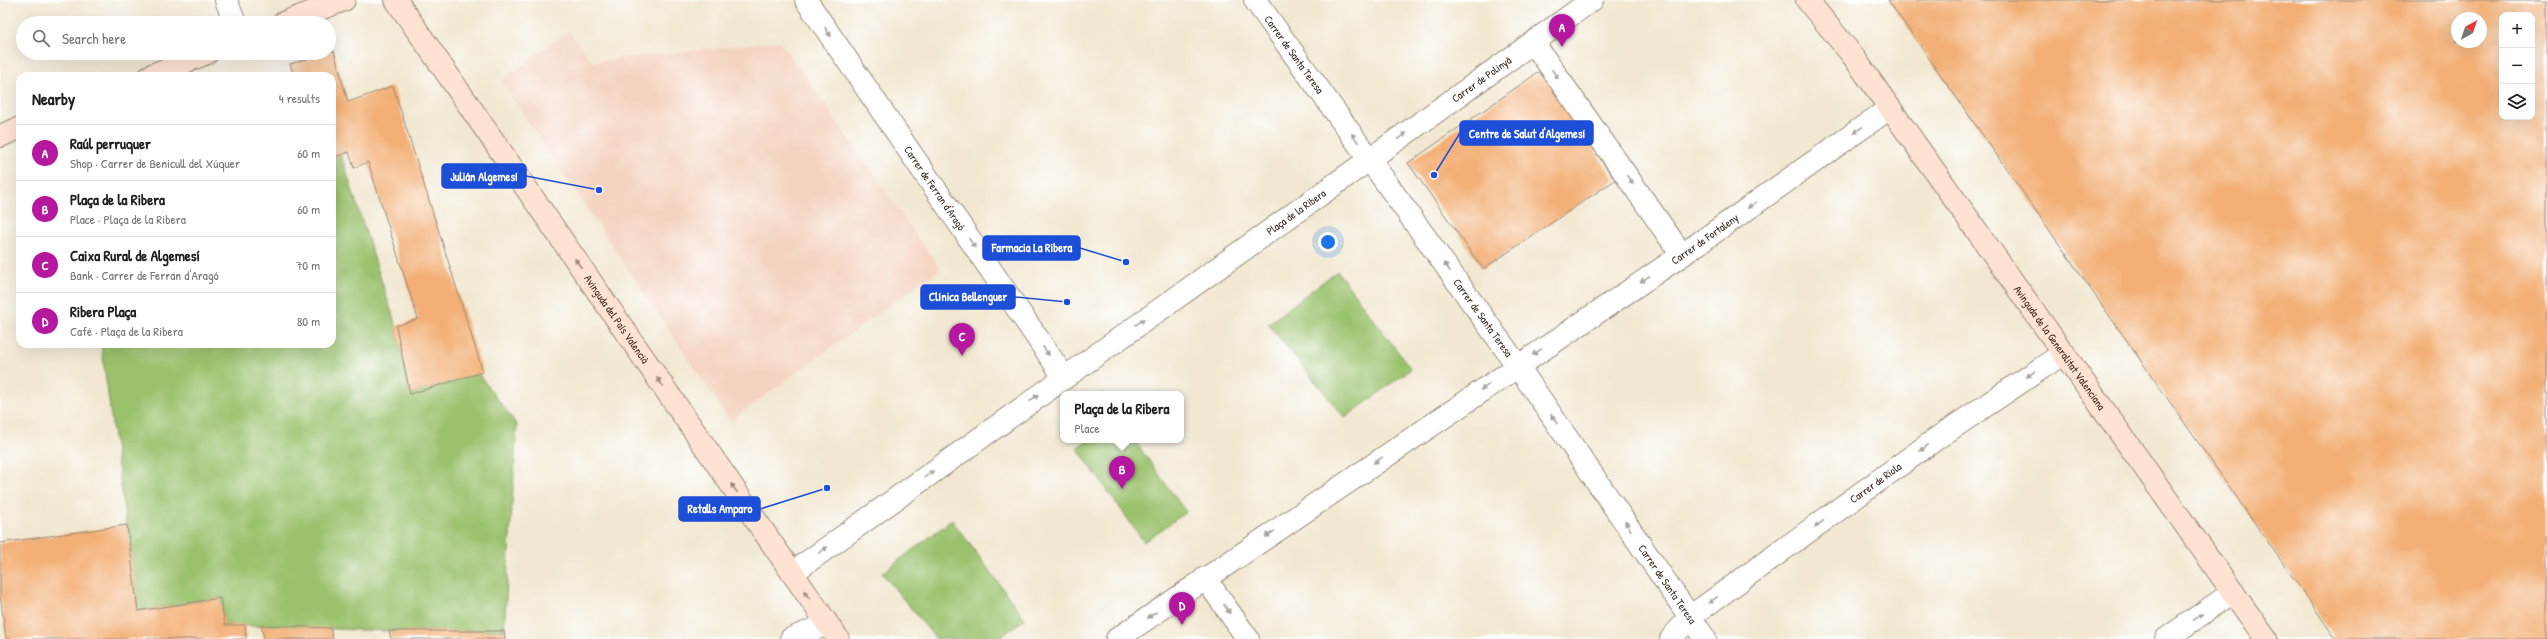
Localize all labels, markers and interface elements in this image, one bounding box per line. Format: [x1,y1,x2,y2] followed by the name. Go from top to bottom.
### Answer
[2451,12,2487,48] north arrow
[2499,12,2535,120] map controls
[2499,12,2535,48] button: +
[1261,13,1327,97] street label: Carrer de Santa Teresa
[1549,14,1575,47] pin: A
[16,16,336,60] search box
[30,27,52,49] icon: search
[824,27,832,37] one-way arrow
[62,28,126,49] text: Search here
[2499,48,2535,84] button: −
[1449,53,1515,105] street label: Carrer de Polinyà
[1551,68,1559,79] one-way arrow
[2499,84,2535,120] button: layers
[32,87,75,110] text: Nearby
[279,89,320,107] text: 4 results
[1460,121,1593,145] callout: Centre de Salut d'Algemesí
[1469,125,1586,143] text: Centre de Salut d'Algemesí
[1853,126,1863,134] one-way arrow
[1397,132,1407,140] one-way arrow
[70,133,151,154] text: Raúl perruquer
[1351,133,1359,143] one-way arrow
[901,143,969,234] street label: Carrer de Ferran d'Aragó
[42,144,48,162] text: A
[297,144,320,162] text: 60 m
[70,154,240,172] text: Shop · Carrer de Benicull del Xúquer
[442,164,526,188] callout: Julián Algemesí
[450,168,518,186] text: Julián Algemesí
[1626,175,1634,185] one-way arrow
[1264,186,1329,238] street label: Plaça de la Ribera
[70,189,165,210] text: Plaça de la Ribera
[42,200,48,218] text: B
[297,200,320,218] text: 60 m
[1747,201,1757,209] one-way arrow
[70,210,186,228] text: Place · Plaça de la Ribera
[1668,210,1741,267] street label: Carrer de Fortaleny
[1318,232,1338,252] your location
[983,236,1080,260] callout: Farmacia La Ribera
[968,238,976,249] one-way arrow
[991,239,1073,256] text: Farmacia La Ribera
[70,245,200,266] text: Caixa Rural de Algemesí
[41,256,49,274] text: C
[296,256,320,274] text: 70 m
[574,258,582,268] one-way arrow
[1443,261,1451,272] one-way arrow
[70,266,219,284] text: Bank · Carrer de Ferran d'Aragó
[581,272,653,367] street label: Avinguda del País Valencià
[1450,276,1516,360] street label: Carrer de Santa Teresa
[1639,276,1651,283] one-way arrow
[2011,283,2109,413] street label: Avinguda de la Generalitat Valenciana
[921,285,1015,309] callout: Clínica Bellenguer
[929,288,1008,306] text: Clínica Bellenguer
[70,301,136,322] text: Ribera Plaça
[42,312,48,330] text: D
[297,312,320,330] text: 80 m
[1135,318,1145,326] one-way arrow
[70,322,183,340] text: Café · Plaça de la Ribera
[949,323,975,356] pin: C
[1042,345,1050,356] one-way arrow
[1532,348,1542,356] one-way arrow
[2025,371,2037,378] one-way arrow
[656,376,664,387] one-way arrow
[1480,383,1490,391] one-way arrow
[1060,391,1184,443] popup
[1029,394,1040,402] one-way arrow
[1075,398,1169,419] text: Plaça de la Ribera
[1550,413,1558,424] one-way arrow
[1075,419,1100,437] text: Place
[1919,444,1930,452] one-way arrow
[1109,456,1135,489] pin: B
[1372,456,1383,464] one-way arrow
[1847,459,1905,506] street label: Carrer de Riola
[924,470,934,478] one-way arrow
[730,483,738,494] one-way arrow
[679,497,760,521] callout: Retalls Amparo
[688,500,753,518] text: Retalls Amparo
[1624,520,1631,532] one-way arrow
[1813,520,1824,528] one-way arrow
[1265,530,1275,538] one-way arrow
[1635,542,1700,627] street label: Carrer de Santa Teresa
[818,546,829,554] one-way arrow
[804,590,811,601] one-way arrow
[1169,592,1195,625] pin: D
[1708,596,1719,604] one-way arrow
[1223,603,1231,614] one-way arrow
[1146,611,1157,619] one-way arrow
[2192,613,2203,621] one-way arrow

